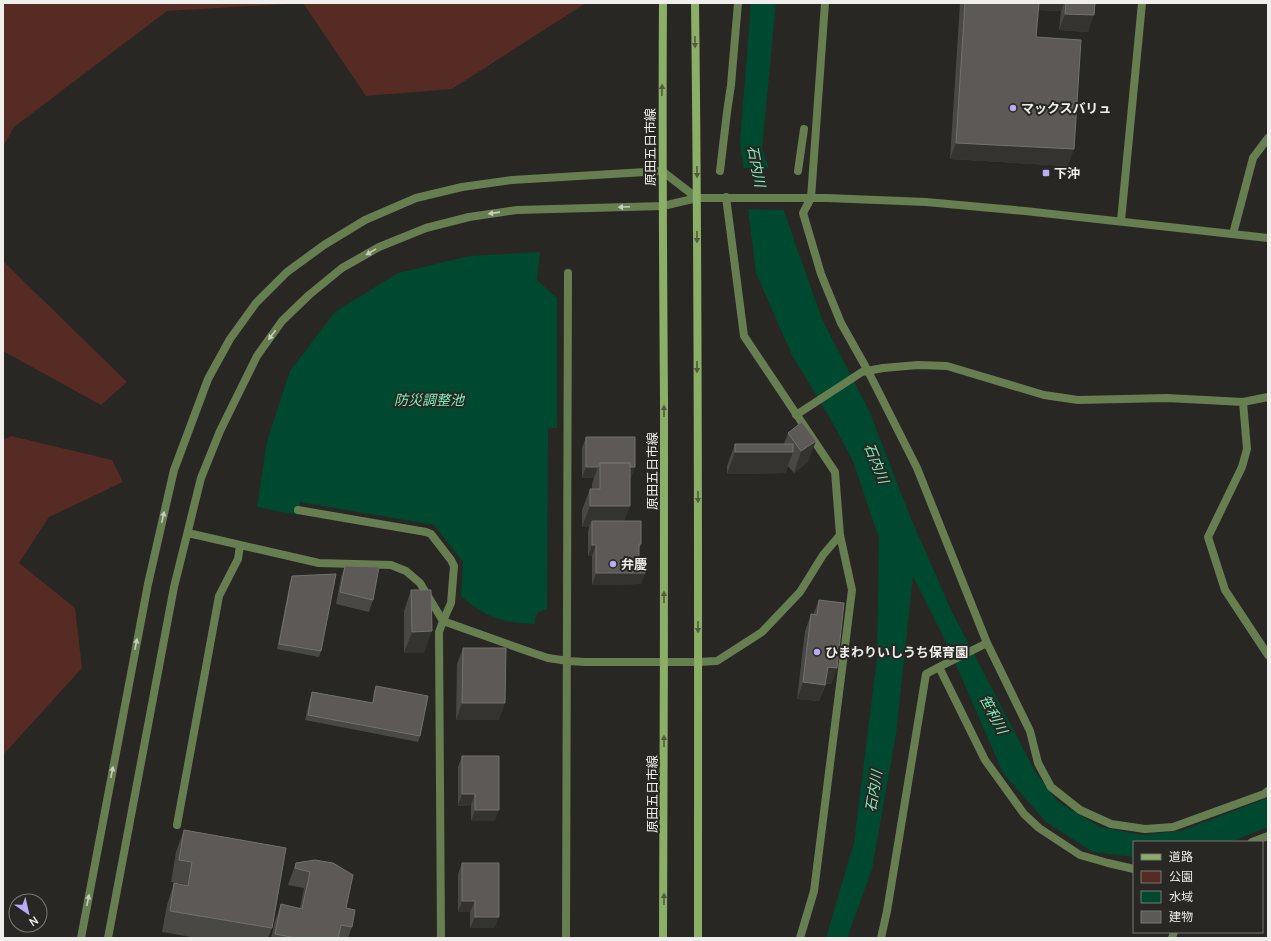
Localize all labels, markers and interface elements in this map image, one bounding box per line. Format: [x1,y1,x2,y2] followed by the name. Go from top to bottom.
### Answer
[692,36,698,49] one-way arrow
[659,83,665,96] one-way arrow
[1021,99,1112,117] place label: マックスバリュ
[1008,103,1018,113] marker: マックスバリュ
[641,108,659,186] street label: 原田五日市線
[744,144,771,190] water label: 石内川
[1054,164,1080,182] place label: 下沖
[694,166,700,179] one-way arrow
[1041,168,1051,178] marker: 下沖
[617,204,630,210] one-way arrow
[488,210,500,216] one-way arrow
[694,231,700,244] one-way arrow
[365,248,377,255] one-way arrow
[268,329,276,340] one-way arrow
[694,361,700,374] one-way arrow
[394,390,466,409] water label: 防災調整池
[661,404,667,417] one-way arrow
[643,432,661,510] street label: 原田五日市線
[860,440,894,488] water label: 石内川
[695,491,701,504] one-way arrow
[161,511,167,523] one-way arrow
[621,555,647,573] place label: 弁慶
[608,559,618,569] marker: 弁慶
[661,590,667,603] one-way arrow
[695,621,701,634] one-way arrow
[134,638,140,650] one-way arrow
[825,643,968,661] place label: ひまわりいしうち保育園
[812,647,822,657] marker: ひまわりいしうち保育園
[976,691,1013,739] water label: 笹利川
[661,734,667,747] one-way arrow
[643,755,661,833] street label: 原田五日市線
[110,766,116,778] one-way arrow
[860,767,886,813] water label: 石内川
[1133,841,1263,933] legend
[1169,848,1193,865] text: 道路
[1169,868,1193,885] text: 公園
[1169,888,1193,905] text: 水域
[8,893,48,933] north arrow
[660,893,667,905] one-way arrow
[86,894,92,906] one-way arrow
[1169,908,1193,925] text: 建物
[26,913,41,930] text: N

